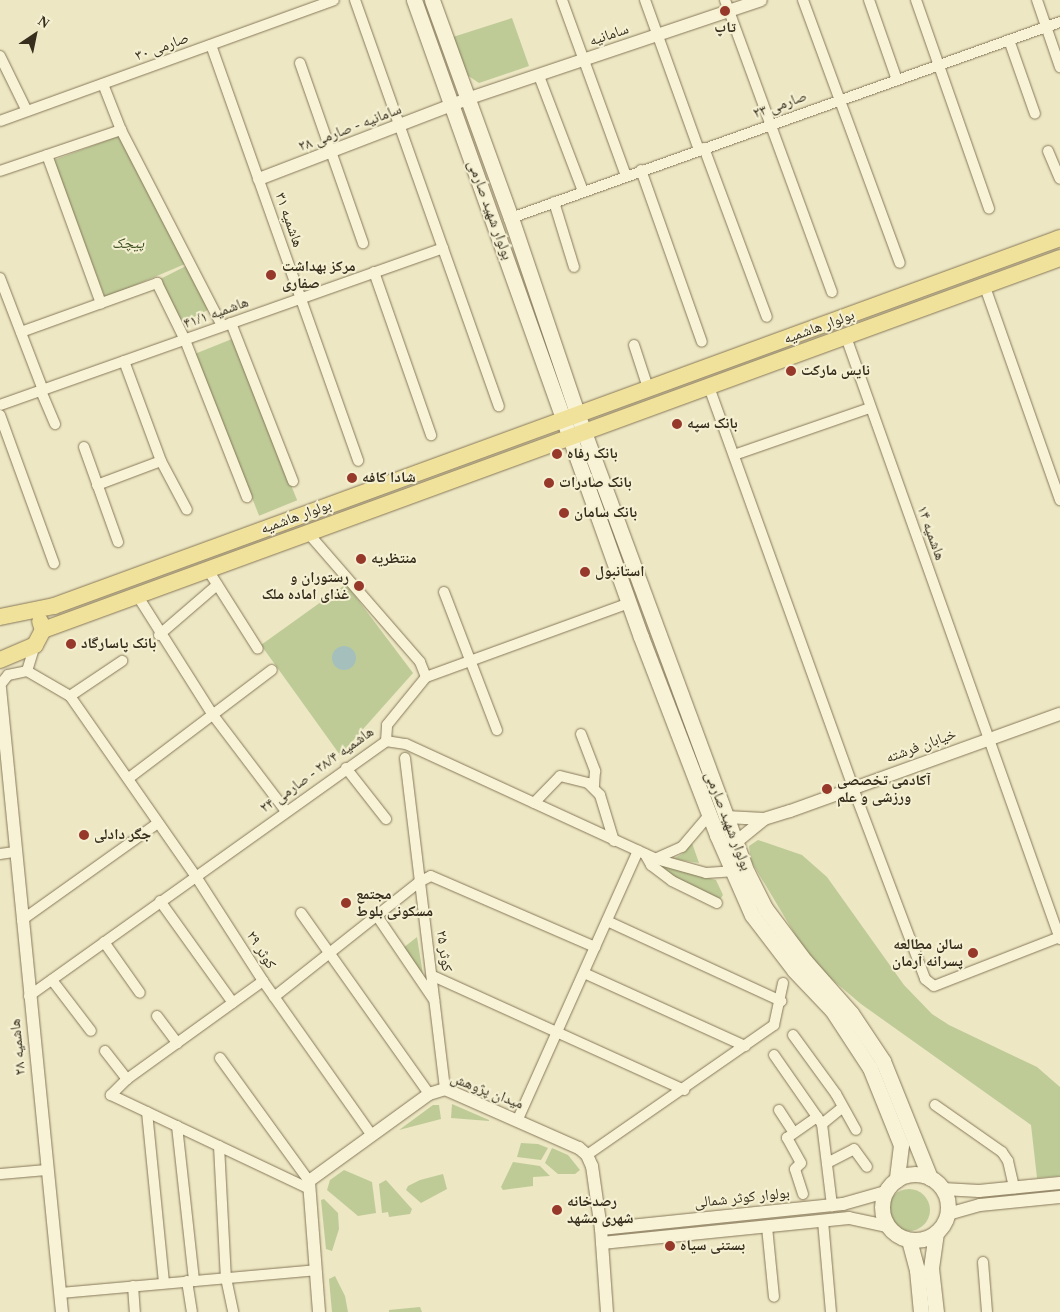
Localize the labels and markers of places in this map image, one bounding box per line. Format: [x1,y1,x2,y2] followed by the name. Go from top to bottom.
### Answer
[719,5,731,17] marker: تاپ
[714,19,736,37] place label: تاپ
[282,257,356,292] place label: مرکز بهداشت صفاری
[264,268,278,282] marker: مرکز بهداشت صفاری
[801,362,870,380] place label: نایس مارکت
[785,365,797,377] marker: نایس مارکت
[687,415,738,433] place label: بانک سپه
[671,418,683,430] marker: بانک سپه
[567,445,618,463] place label: بانک رفاه
[551,448,563,460] marker: بانک رفاه
[362,469,416,487] place label: شادا کافه
[346,472,358,484] marker: شادا کافه
[559,474,632,492] place label: بانک صادرات
[543,477,555,489] marker: بانک صادرات
[574,504,637,522] place label: بانک سامان
[558,507,570,519] marker: بانک سامان
[371,550,417,568] place label: منتظریه
[355,553,367,565] marker: منتظریه
[595,563,644,581] place label: استانبول
[579,566,591,578] marker: استانبول
[262,568,349,603] place label: رستوران و غذای اماده ملک
[353,580,365,592] marker: رستوران و غذای اماده ملک
[81,635,156,653] place label: بانک پاسارگاد
[65,638,77,650] marker: بانک پاسارگاد
[837,771,931,806] place label: آکادمی تخصصی ورزشی و علم
[821,783,833,795] marker: آکادمی تخصصی ورزشی و علم
[94,826,151,844] place label: جگر دادلی
[78,829,90,841] marker: جگر دادلی
[356,885,433,920] place label: مجتمع مسکونی بلوط
[340,897,352,909] marker: مجتمع مسکونی بلوط
[892,935,963,970] place label: سالن مطالعه پسرانه آرمان
[967,947,979,959] marker: سالن مطالعه پسرانه آرمان
[567,1192,633,1227] place label: رصدخانه شهری مشهد
[551,1204,563,1216] marker: رصدخانه شهری مشهد
[680,1237,745,1255] place label: بستنی سیاه
[664,1240,676,1252] marker: بستنی سیاه

